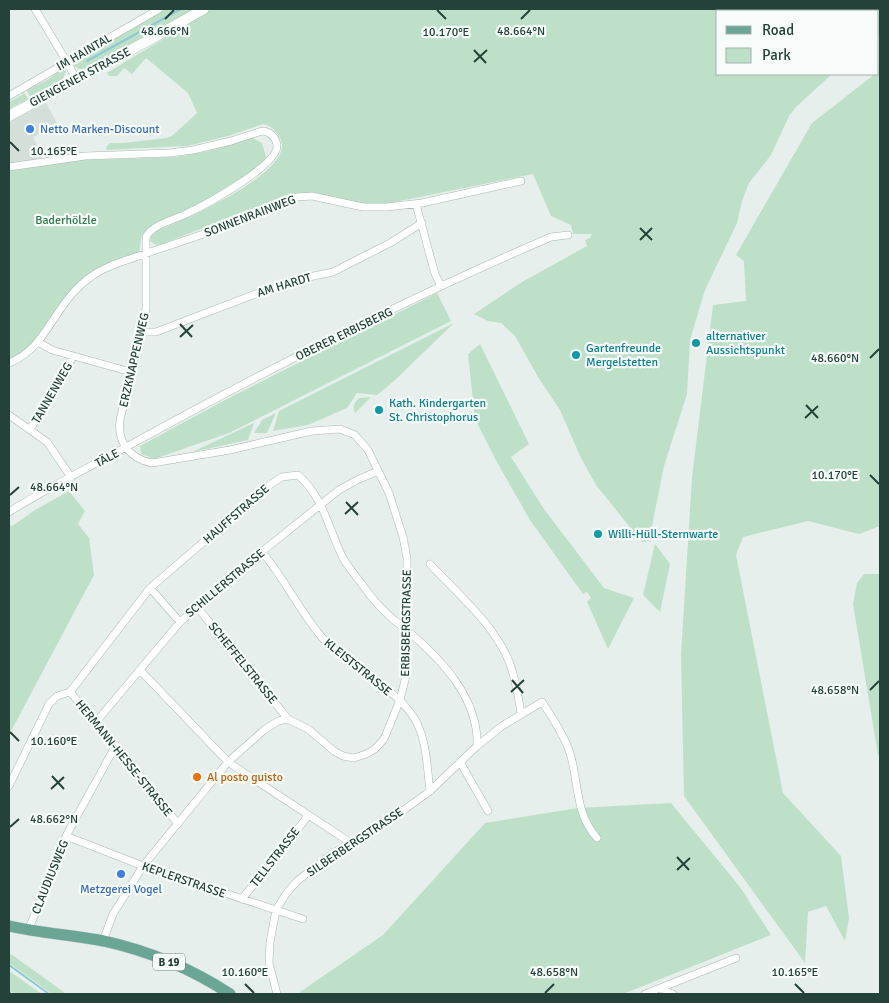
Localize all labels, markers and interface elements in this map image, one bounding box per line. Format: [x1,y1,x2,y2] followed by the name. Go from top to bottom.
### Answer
[716,10,879,75] legend
[762,21,794,39] text: Road
[141,24,189,39] text: 48.666°N
[497,24,545,39] text: 48.664°N
[423,25,470,40] text: 10.170°E
[54,31,115,74] street label: IM HAINTAL
[27,44,134,110] street label: GIENGENER STRASSE
[762,46,791,64] text: Park
[40,122,159,137] place label: Netto Marken-Discount
[24,123,36,135] marker: Netto Marken-Discount
[31,144,78,159] text: 10.165°E
[202,192,298,241] street label: SONNENRAINWEG
[35,213,97,228] park label: Baderhölzle
[255,270,313,301] street label: AM HARDT
[293,304,395,364] street label: OBERER ERBISBERG
[116,311,153,409] street label: ERZKNAPPENWEG
[706,329,785,358] place label: alternativer Aussichtspunkt
[690,337,702,349] marker: alternativer Aussichtspunkt
[586,341,661,370] place label: Gartenfreunde Mergelstetten
[570,349,582,361] marker: Gartenfreunde Mergelstetten
[811,351,859,366] text: 48.660°N
[29,360,76,427] street label: TANNENWEG
[389,396,486,425] place label: Kath. Kindergarten St. Christophorus
[373,404,385,416] marker: Kath. Kindergarten St. Christophorus
[92,446,122,471] street label: TÄLE
[812,468,859,483] text: 10.170°E
[30,480,78,495] text: 48.664°N
[200,481,273,547] street label: HAUFFSTRASSE
[608,527,718,542] place label: Willi-Hüll-Sternwarte
[592,528,604,540] marker: Willi-Hüll-Sternwarte
[183,546,268,621] street label: SCHILLERSTRASSE
[398,569,415,677] street label: ERBISBERGSTRASSE
[205,619,280,707] street label: SCHEFFELSTRASSE
[321,636,395,699] street label: KLEISTSTRASSE
[811,683,859,698] text: 48.658°N
[72,697,175,820] street label: HERMANN-HESSE-STRASSE
[31,734,78,749] text: 10.160°E
[207,770,283,785] place label: Al posto guisto
[191,771,203,783] marker: Al posto guisto
[304,804,407,880] street label: SILBERBERGSTRASSE
[30,812,78,827] text: 48.662°N
[247,824,304,890] street label: TELLSTRASSE
[29,838,72,917] street label: CLAUDIUSWEG
[140,859,228,902] street label: KEPLERSTRASSE
[115,868,127,880] marker: Metzgerei Vogel
[80,882,163,897] place label: Metzgerei Vogel
[153,954,185,970] road number: B 19
[222,965,269,980] text: 10.160°E
[530,965,578,980] text: 48.658°N
[772,965,819,980] text: 10.165°E

